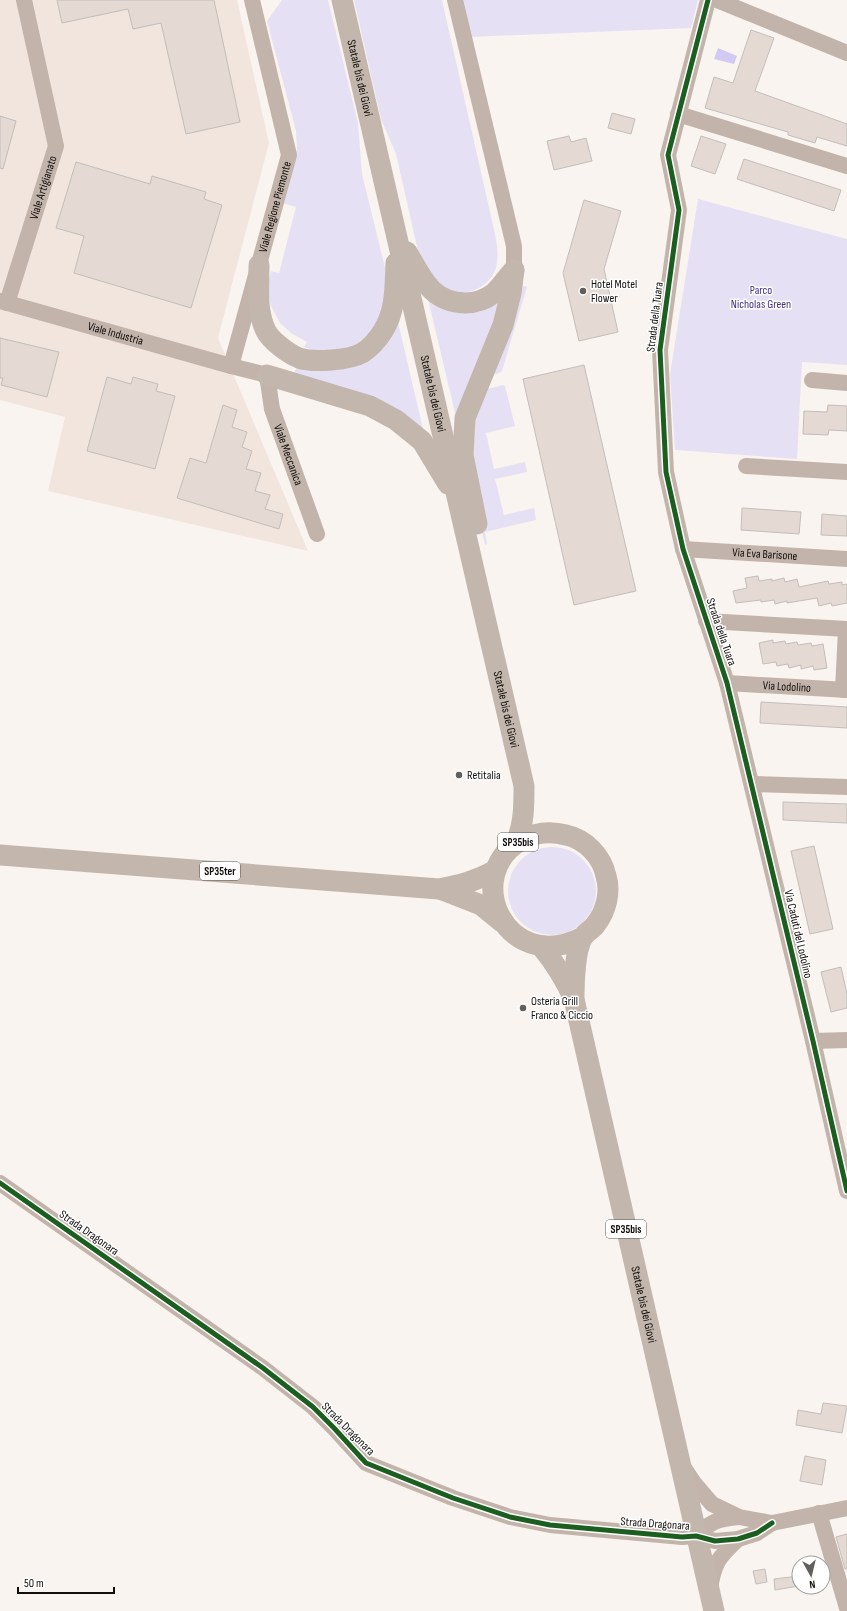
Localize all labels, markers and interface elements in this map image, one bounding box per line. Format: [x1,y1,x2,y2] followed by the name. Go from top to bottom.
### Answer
[344,38,376,118] street label: Statale bis dei Giovi
[26,154,60,221] street label: Viale Artigianato
[255,159,294,254] street label: Viale Regione Piemonte
[591,277,637,306] place label: Hotel Motel Flower
[643,281,667,353] street label: Strada della Tuara
[731,283,791,312] park label: Parco Nicholas Green
[578,286,588,296] marker: Hotel Motel Flower
[86,319,145,349] street label: Viale Industria
[417,354,449,433] street label: Statale bis dei Giovi
[271,422,306,488] street label: Viale Meccanica
[732,545,798,563] street label: Via Eva Barisone
[702,596,740,668] street label: Strada della Tuara
[490,670,522,749] street label: Statale bis dei Giovi
[762,678,811,695] street label: Via Lodolino
[467,768,501,783] place label: Retitalia
[454,770,464,780] marker: Retitalia
[498,833,538,851] road number: SP35bis
[200,862,240,880] road number: SP35ter
[781,888,815,980] street label: Via Caduti del Lodolino
[531,994,593,1023] place label: Osteria Grill Franco & Ciccio
[518,1003,528,1013] marker: Osteria Grill Franco & Ciccio
[56,1207,122,1259] street label: Strada Dragonara
[606,1220,646,1238] road number: SP35bis
[628,1265,660,1344] street label: Statale bis dei Giovi
[318,1399,378,1459] street label: Strada Dragonara
[620,1514,690,1534] street label: Strada Dragonara
[791,1555,831,1595] north arrow
[18,1569,114,1595] scale bar
[24,1576,44,1591] text: 50 m
[808,1578,816,1591] text: N

